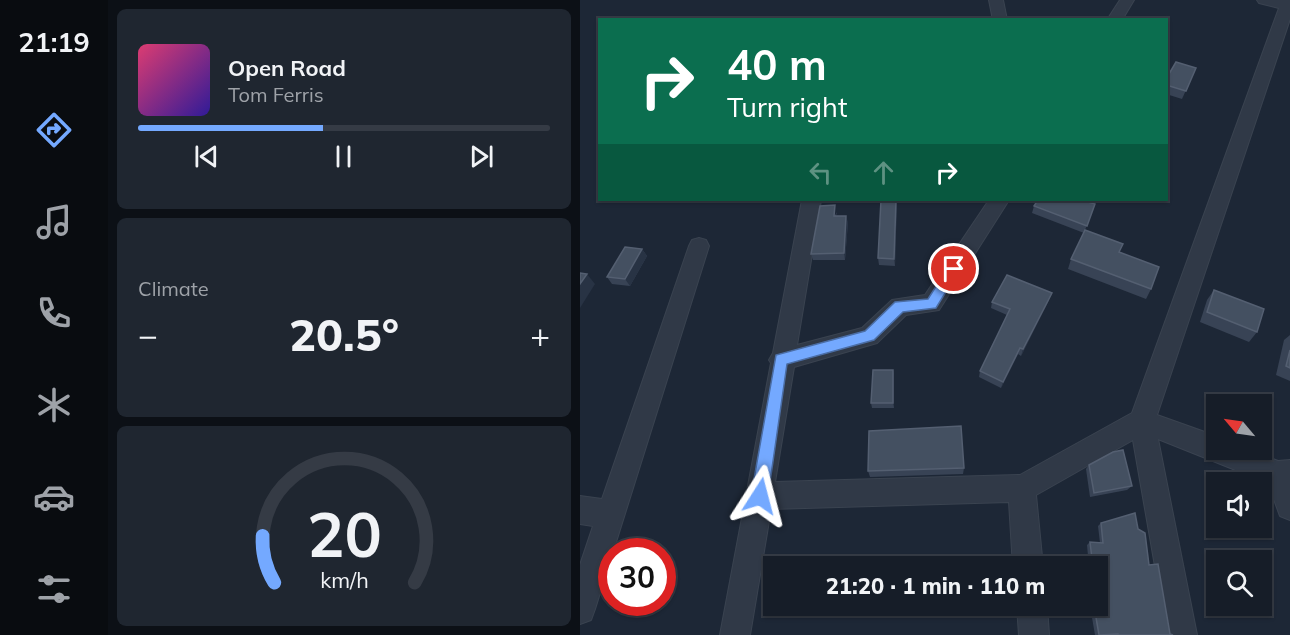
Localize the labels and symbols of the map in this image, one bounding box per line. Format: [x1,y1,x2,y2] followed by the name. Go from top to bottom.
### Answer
[928,243,979,294] pin
[1206,394,1272,460] north arrow
[728,464,792,528] position arrow
[598,538,676,616] speed limit sign: 30

